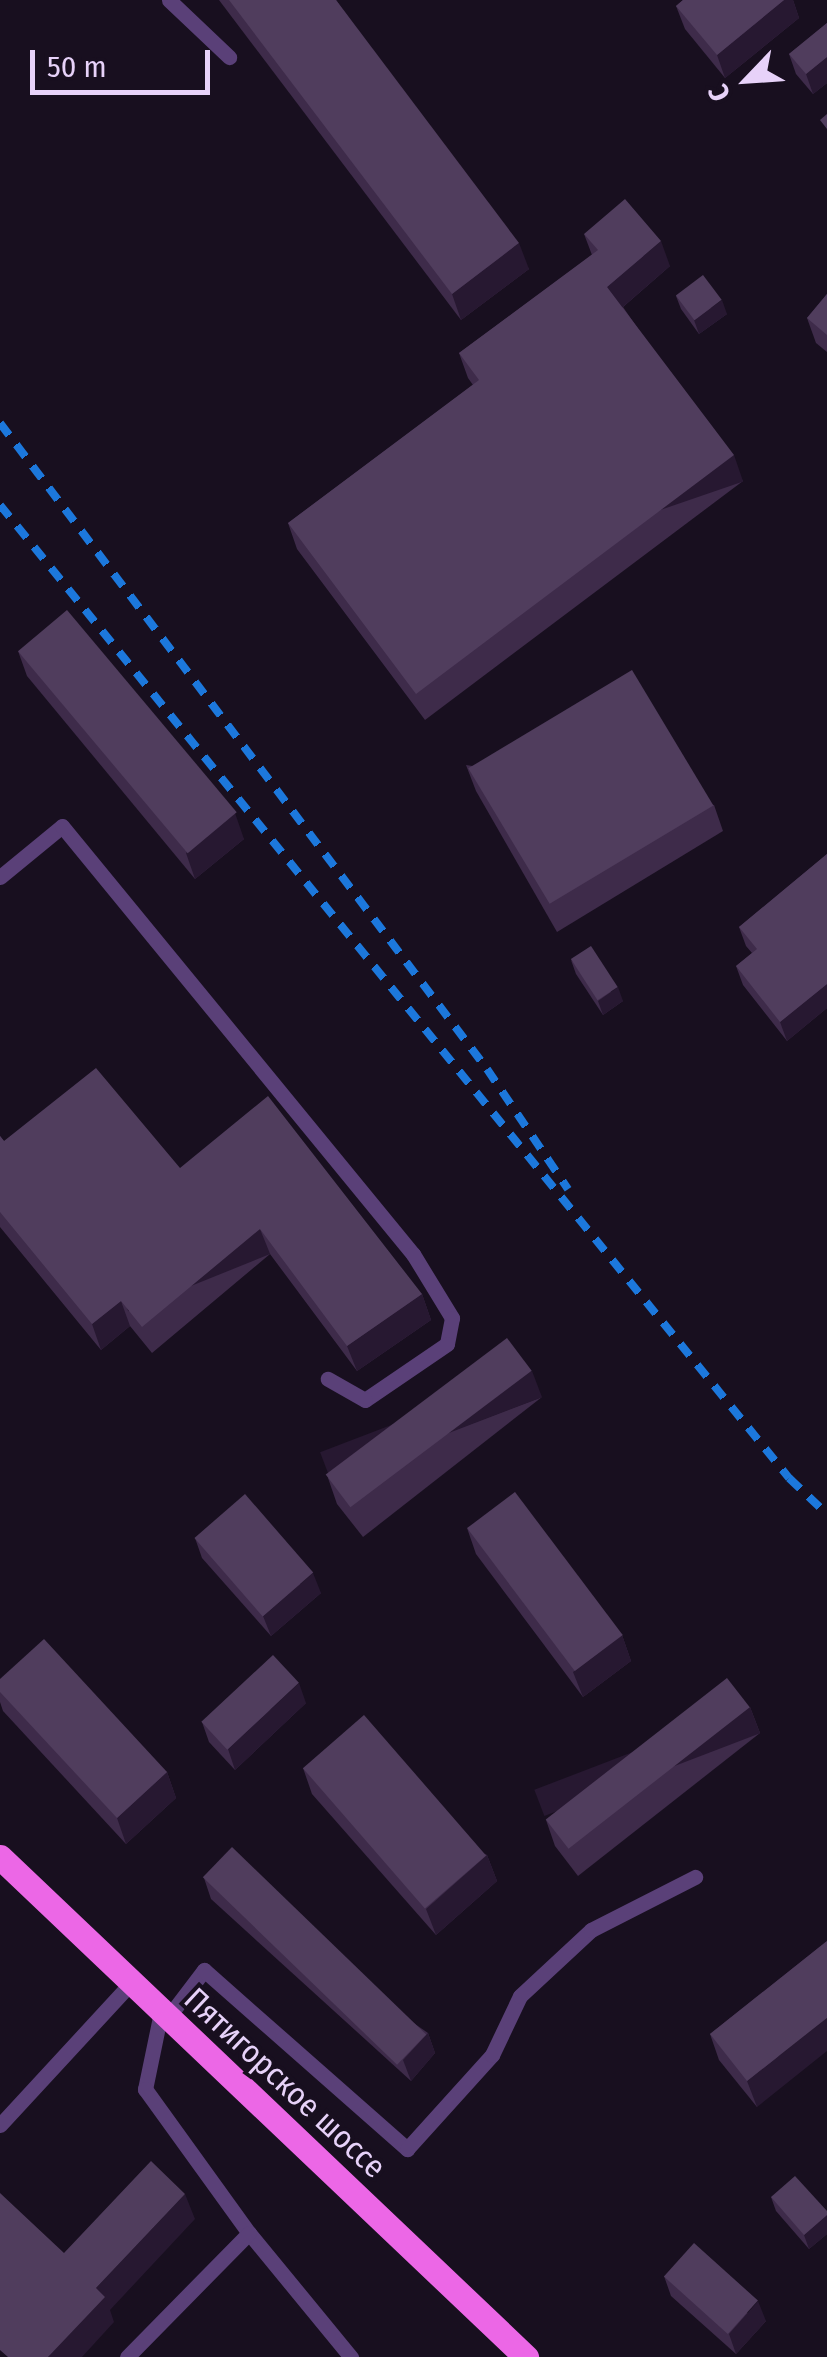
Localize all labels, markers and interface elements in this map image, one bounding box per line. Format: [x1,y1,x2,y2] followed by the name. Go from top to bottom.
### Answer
[35,30,215,92] scale bar
[697,30,797,130] north arrow
[47,49,107,85] text: 50 m
[701,79,737,107] text: С
[176,1980,394,2186] street label: Пятигорское шоссе

